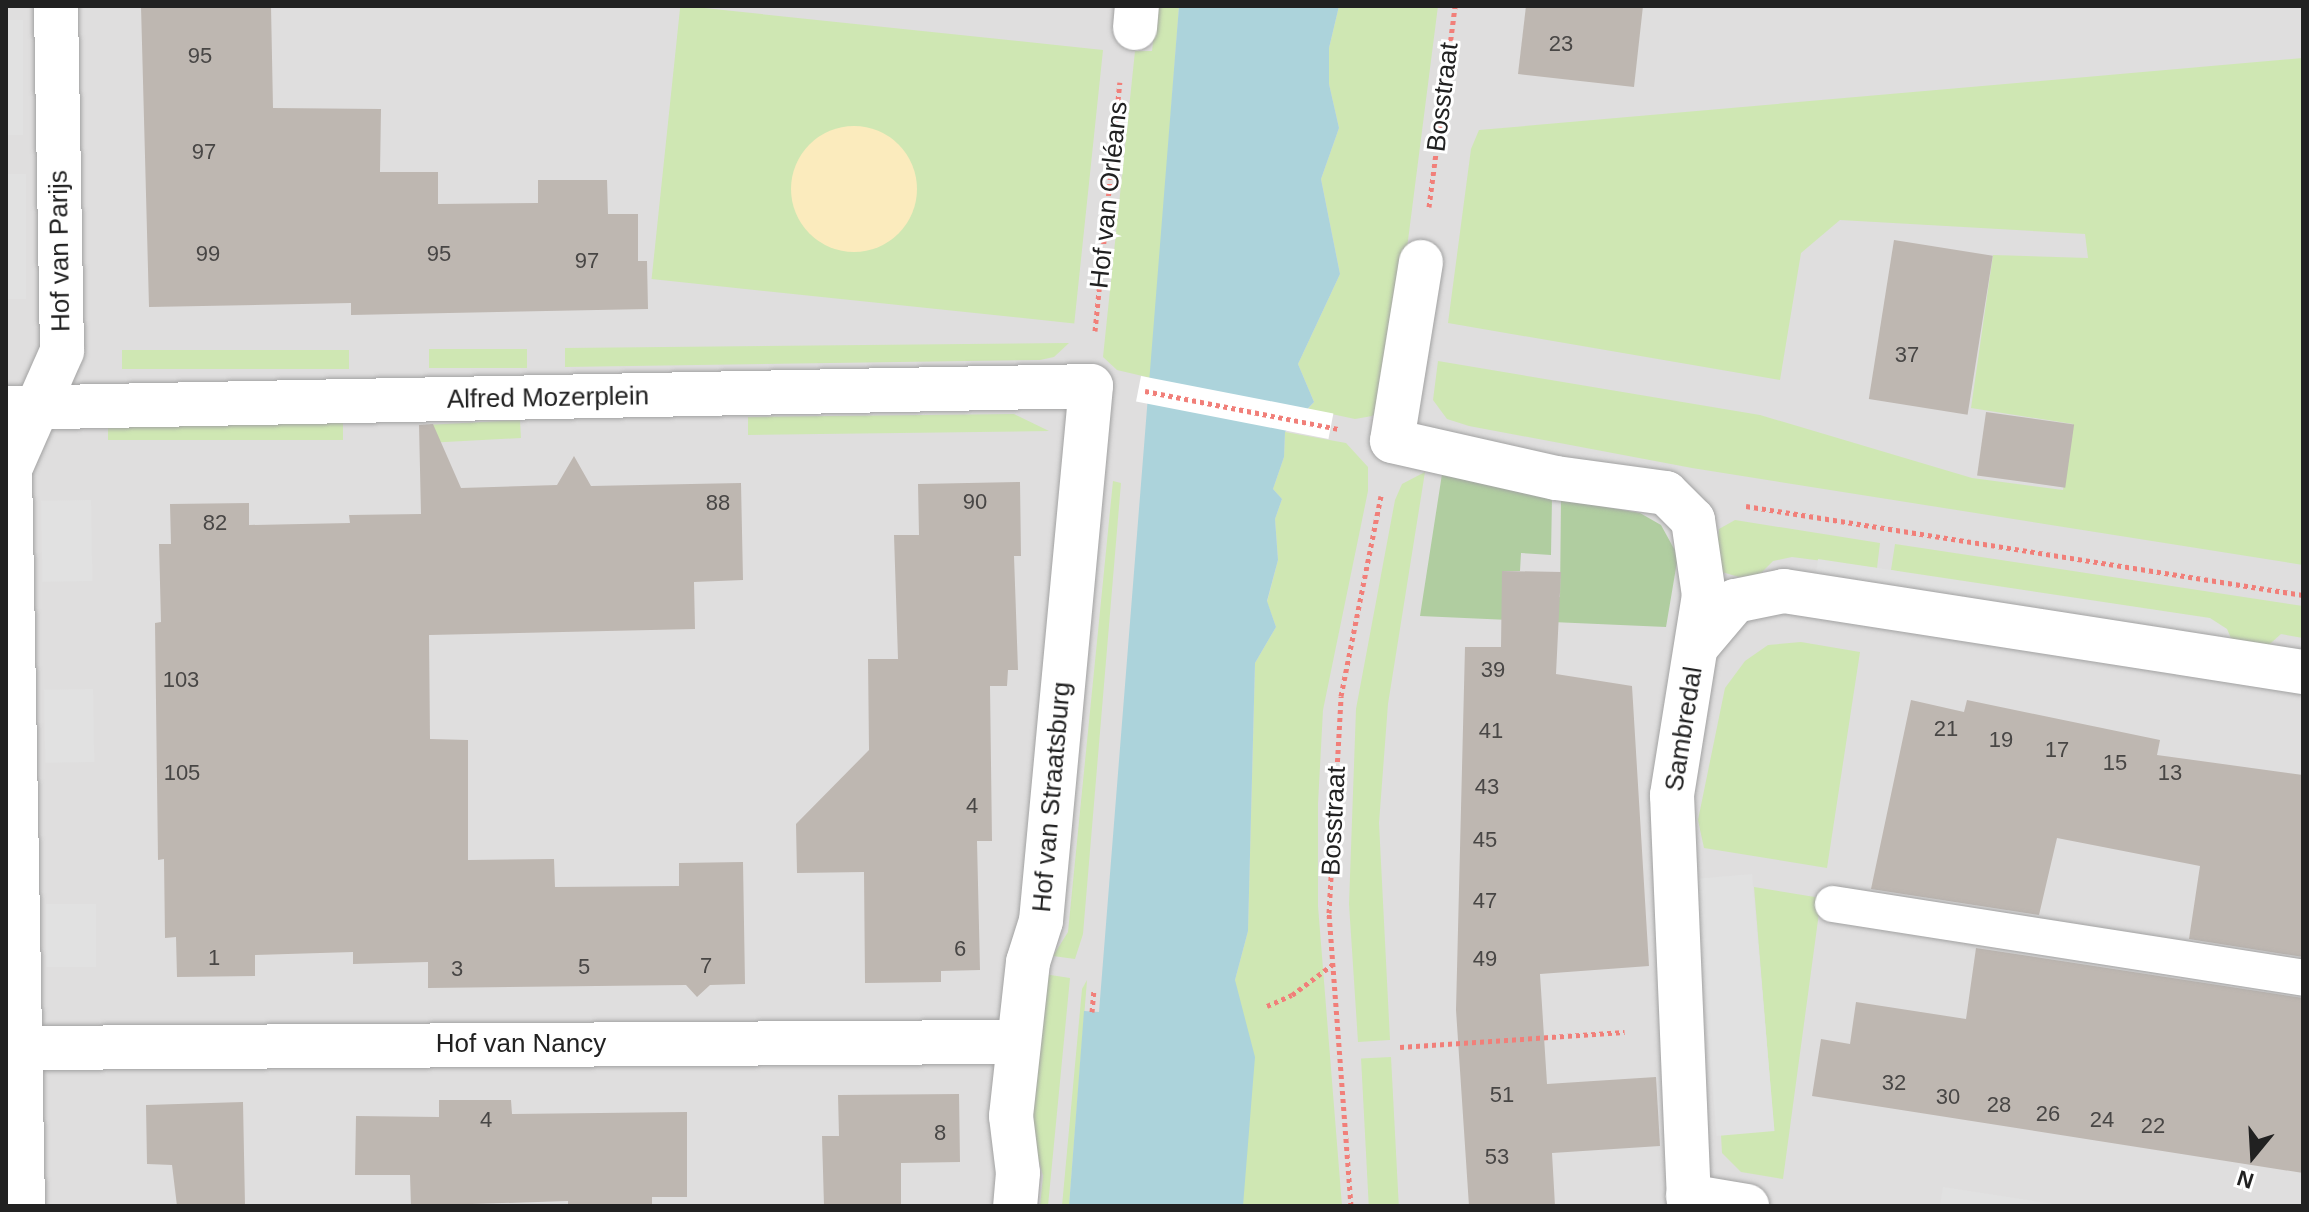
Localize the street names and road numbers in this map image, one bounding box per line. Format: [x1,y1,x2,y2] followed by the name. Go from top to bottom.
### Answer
[1421,41,1465,153] street label: Bosstraat
[1084,100,1134,290] street label: Hof van Orléans
[43,170,77,332] street label: Hof van Parijs
[447,381,649,415] street label: Alfred Mozerplein
[1659,664,1709,794] street label: Sambredal
[1026,680,1078,914] street label: Hof van Straatsburg
[1316,765,1352,877] street label: Bosstraat
[436,1028,606,1060] street label: Hof van Nancy

